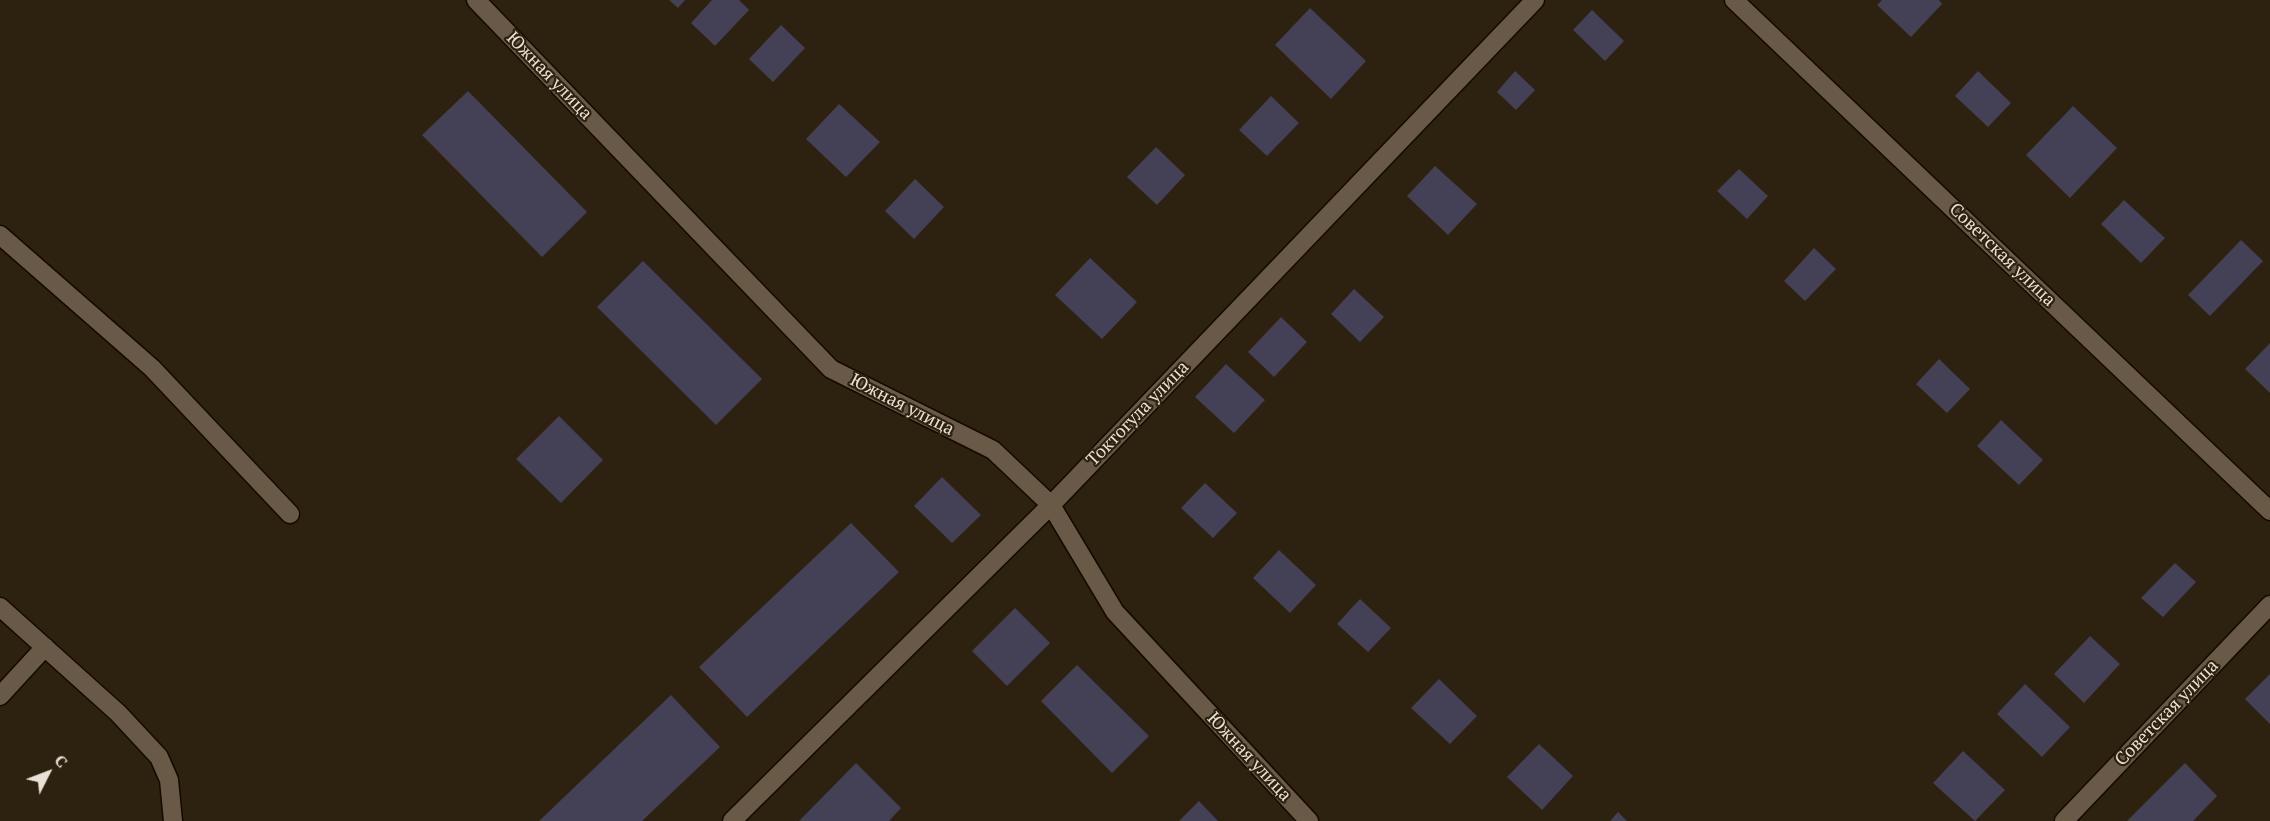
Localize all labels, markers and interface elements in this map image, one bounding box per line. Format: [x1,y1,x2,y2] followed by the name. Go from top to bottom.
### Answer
[502,28,596,124] street label: Южная улица
[1944,199,2060,311] street label: Советская улица
[1082,357,1194,471] street label: Токтогула улица
[846,370,958,440] street label: Южная улица
[2111,655,2223,771] street label: Советская улица
[1202,708,1296,806] street label: Южная улица
[18,743,78,803] north arrow
[50,750,73,772] text: С

